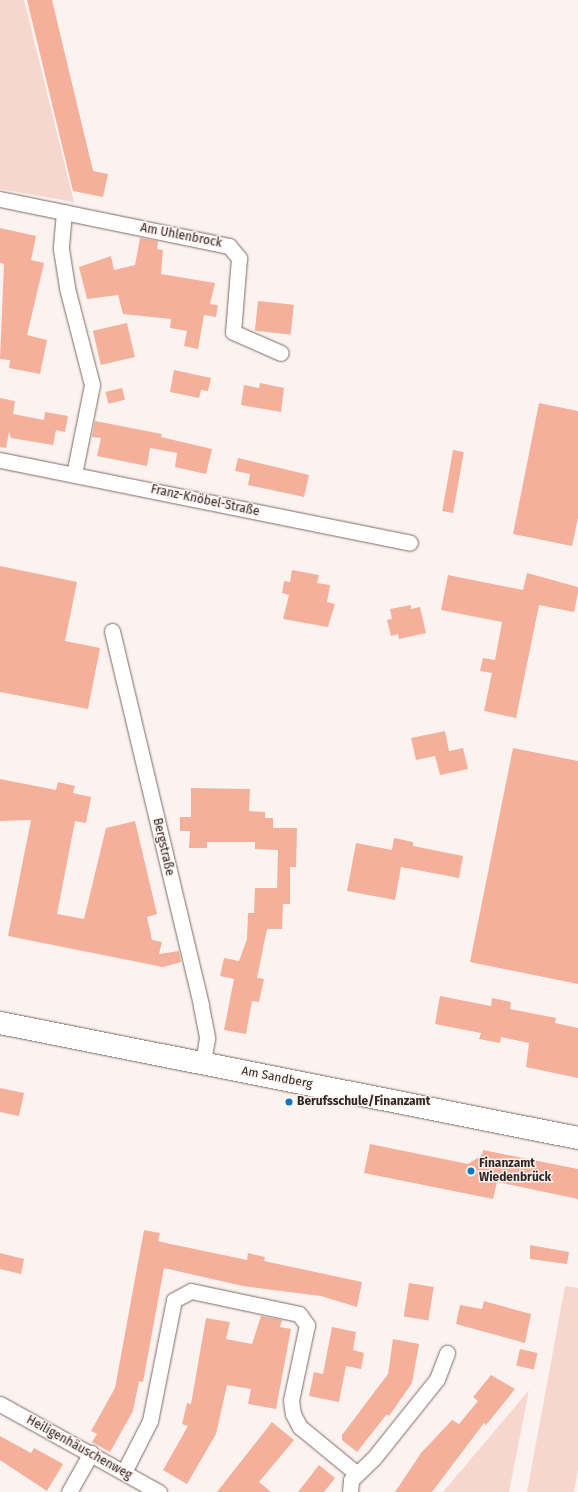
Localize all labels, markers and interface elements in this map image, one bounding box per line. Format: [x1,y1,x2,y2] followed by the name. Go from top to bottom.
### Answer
[139,221,223,251] street label: Am Uhlenbrock
[149,482,261,520] street label: Franz-Knöbel-Straße
[149,817,177,877] street label: Bergstraße
[240,1064,314,1092] street label: Am Sandberg
[297,1095,430,1109] place label: Berufsschule/Finanzamt
[284,1097,294,1107] marker: Berufsschule/Finanzamt
[479,1157,551,1185] place label: Finanzamt Wiedenbrück
[466,1166,476,1176] marker: Finanzamt Wiedenbrück
[24,1413,134,1483] street label: Heiligenhäuschenweg

